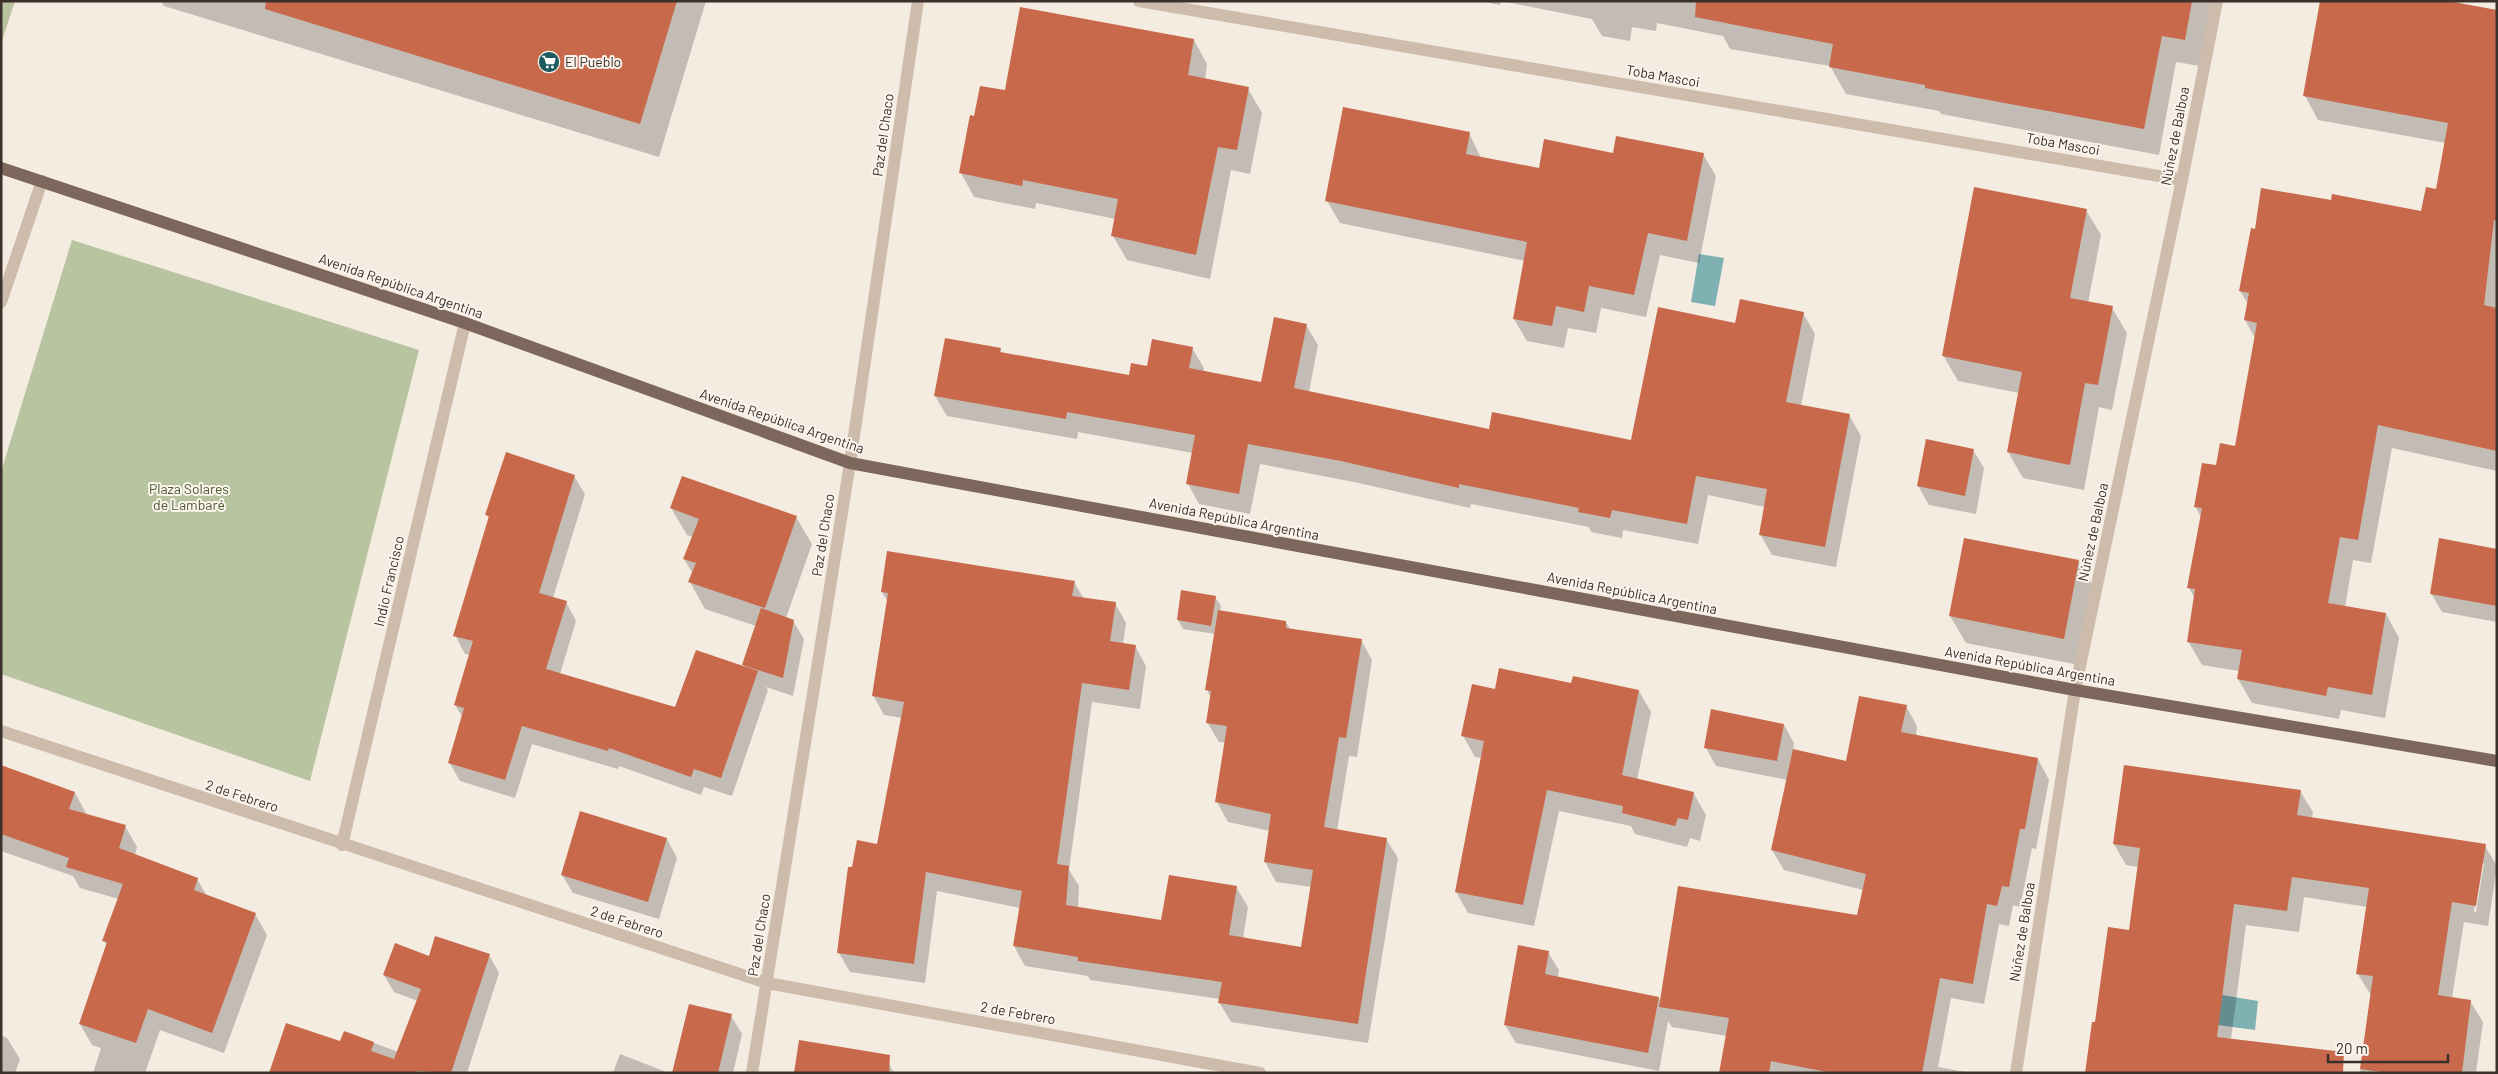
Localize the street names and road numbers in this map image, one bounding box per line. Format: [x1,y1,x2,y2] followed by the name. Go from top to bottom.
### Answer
[1625,61,1701,90] street label: Toba Mascoi
[2157,85,2192,187] street label: Núñez de Balboa
[868,92,897,178] street label: Paz del Chaco
[2025,129,2101,158] street label: Toba Mascoi
[317,249,486,322] street label: Avenida República Argentina
[698,384,867,457] street label: Avenida República Argentina
[2074,481,2111,583] street label: Núñez de Balboa
[808,492,837,578] street label: Paz del Chaco
[1148,494,1321,543] street label: Avenida República Argentina
[370,534,407,628] street label: Indio Francisco
[1546,568,1719,617] street label: Avenida República Argentina
[1943,642,2117,689] street label: Avenida República Argentina
[203,776,281,815] street label: 2 de Febrero
[2005,881,2038,983] street label: Núñez de Balboa
[744,892,773,978] street label: Paz del Chaco
[588,902,666,941] street label: 2 de Febrero
[979,998,1057,1027] street label: 2 de Febrero

